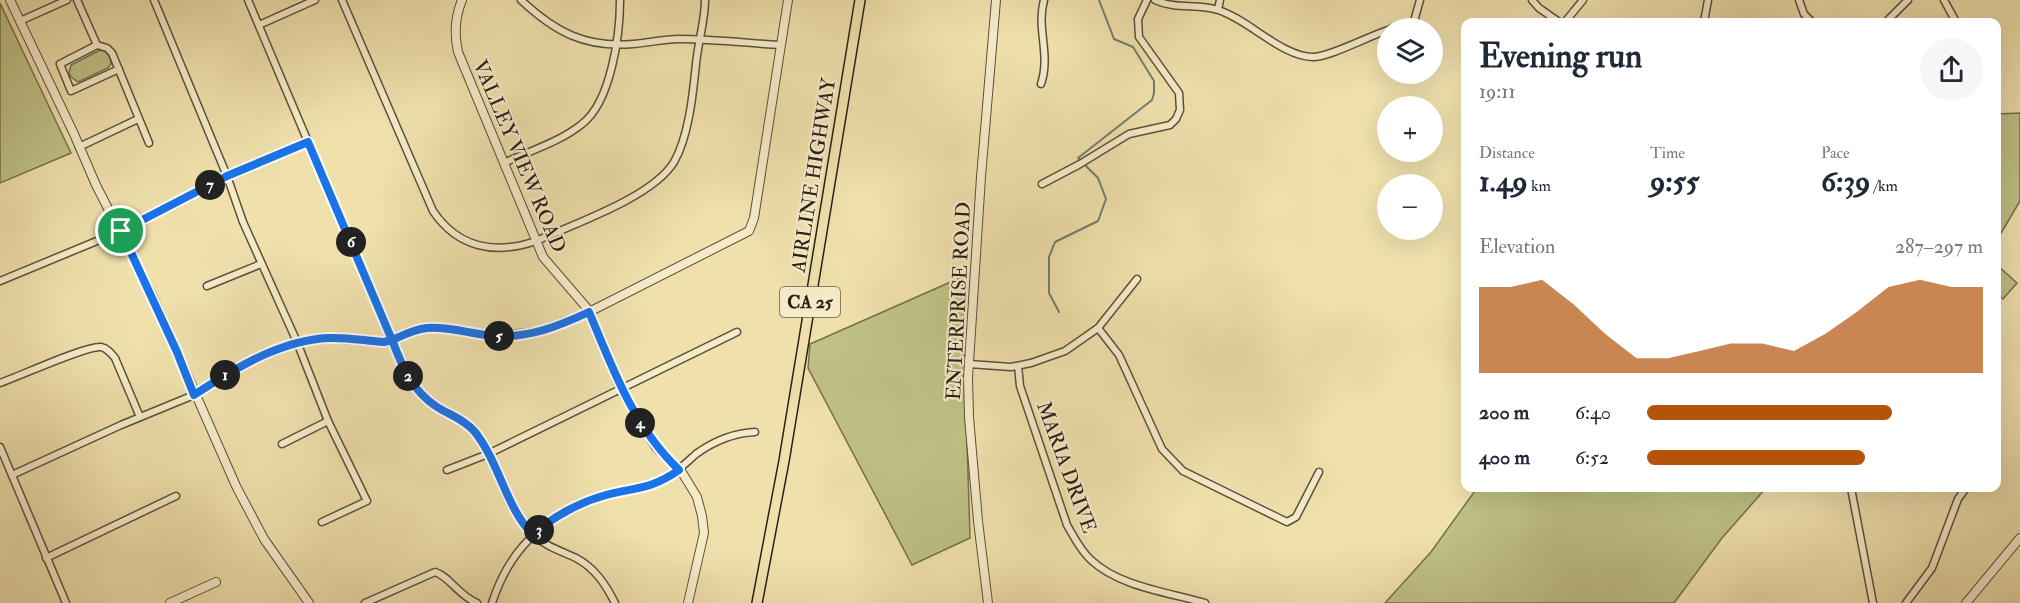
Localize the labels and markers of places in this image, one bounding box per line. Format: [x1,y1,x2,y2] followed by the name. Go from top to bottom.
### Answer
[195,170,225,200] pin: 7
[95,205,146,256] pin
[336,227,366,257] pin: 6
[484,321,514,351] pin: 5
[210,360,240,390] pin: 1
[393,361,423,391] pin: 2
[625,408,655,438] pin: 4
[524,515,554,545] pin: 3

